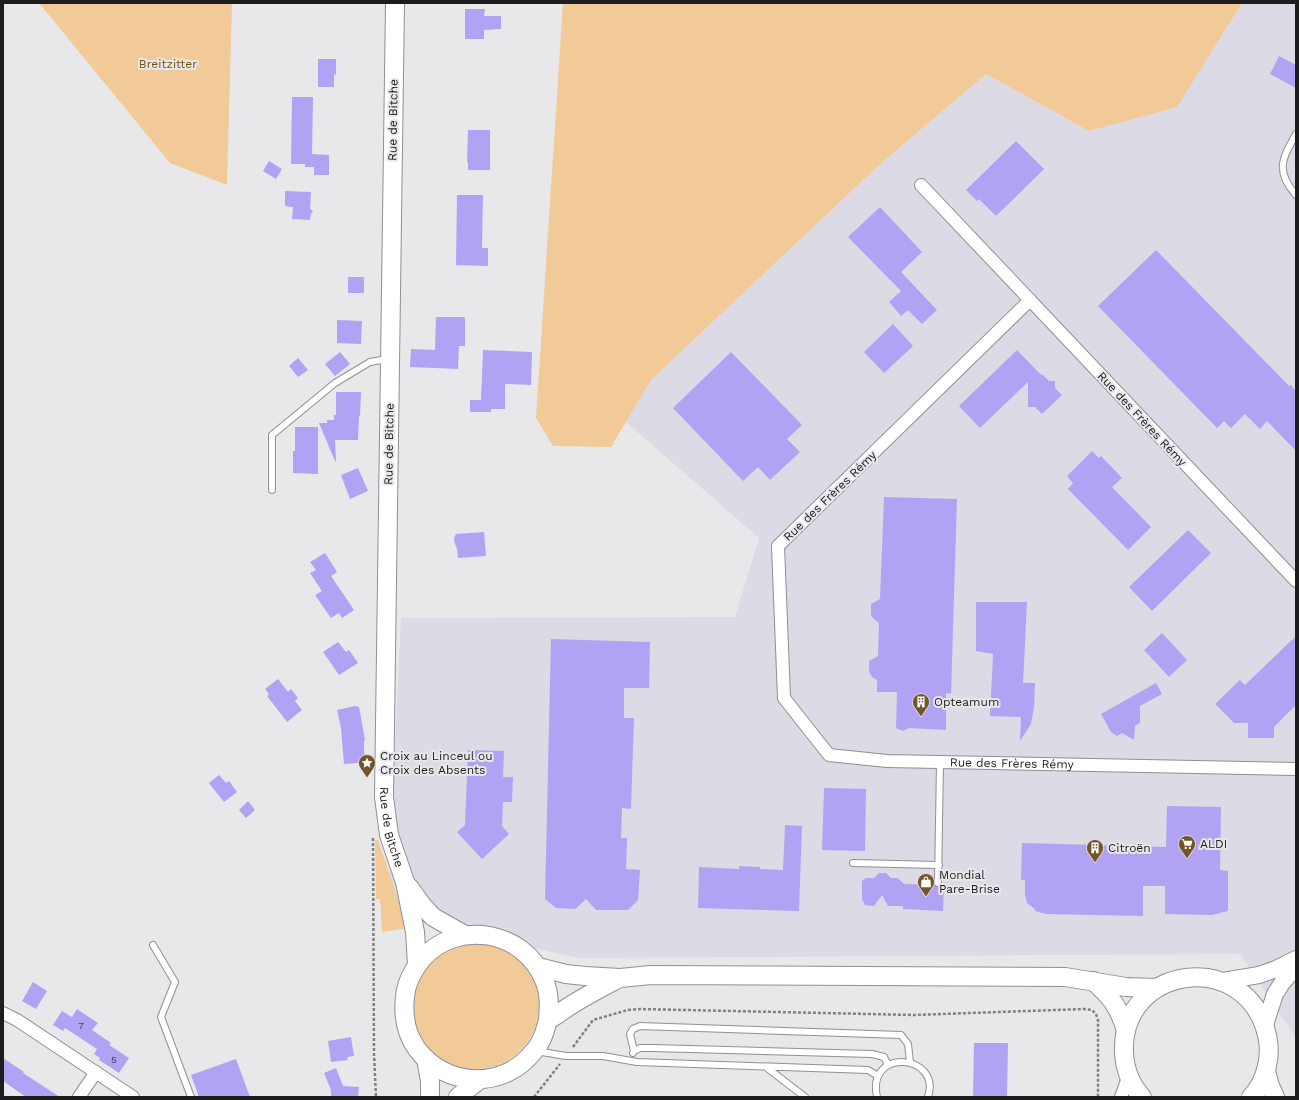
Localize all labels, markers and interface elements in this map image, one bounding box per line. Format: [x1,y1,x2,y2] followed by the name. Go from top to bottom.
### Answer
[139,57,197,71] park label: Breitzitter
[385,79,401,161] street label: Rue de Bitche
[1095,369,1190,470] street label: Rue des Frères Rémy
[381,403,397,485] street label: Rue de Bitche
[781,447,880,544] street label: Rue des Frères Rémy
[911,692,931,717] building icon: Opteamum
[934,695,999,709] place label: Opteamum
[380,749,493,777] place label: Croix au Linceul ou Croix des Absents
[357,753,377,778] place icon: Croix au Linceul ou Croix des Absents
[950,755,1075,772] street label: Rue des Frères Rémy
[377,787,406,869] street label: Rue de Bitche
[1177,834,1197,859] supermarket icon: ALDI
[1200,837,1227,851] place label: ALDI
[1085,838,1105,863] building icon: Citroën
[1108,841,1151,855] place label: Citroën
[939,868,1000,896] place label: Mondial Pare-Brise
[916,872,936,897] shop icon: Mondial Pare-Brise
[78,1020,84,1031] house number: 7
[111,1054,117,1065] house number: 5

